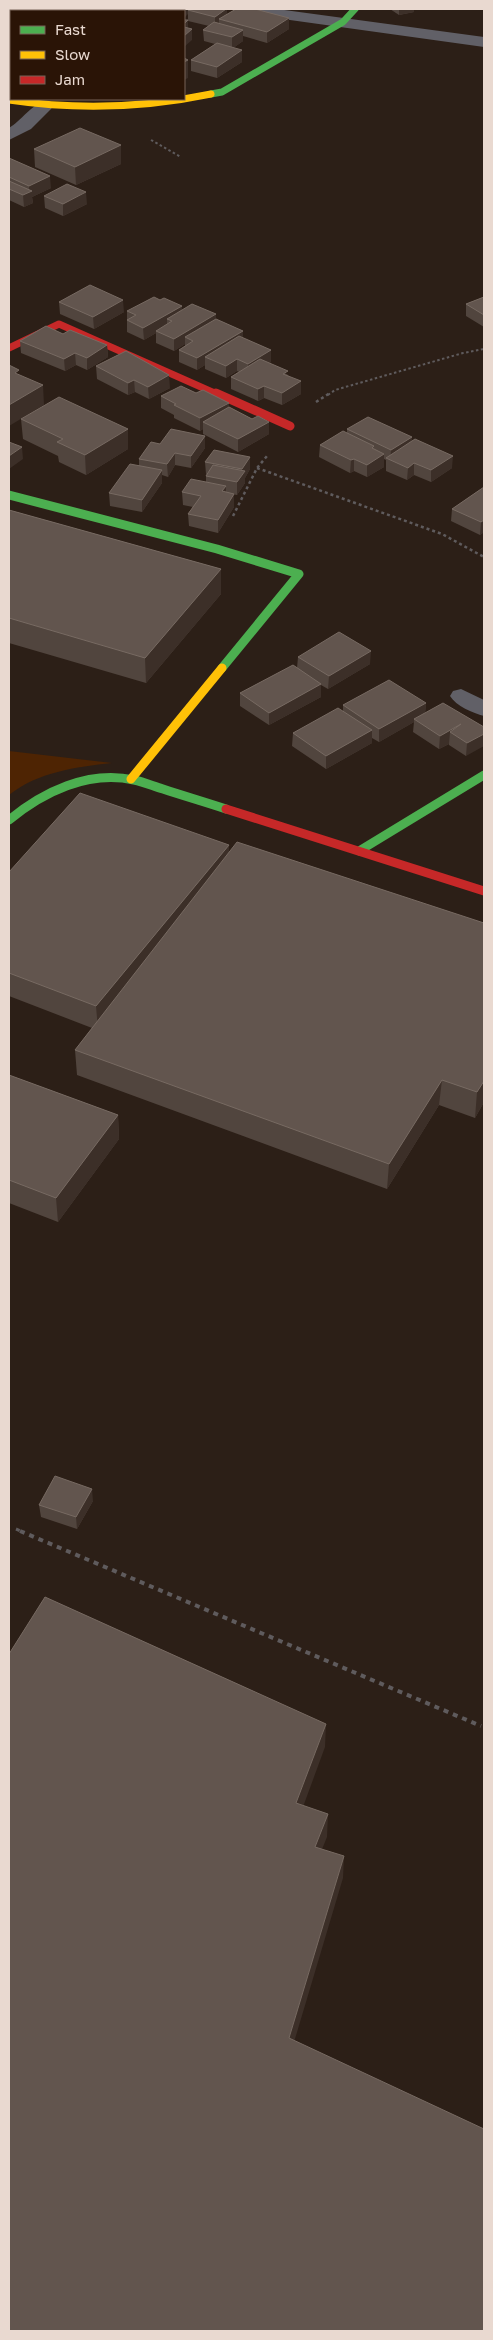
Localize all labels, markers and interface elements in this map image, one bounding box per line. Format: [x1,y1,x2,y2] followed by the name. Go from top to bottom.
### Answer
[10,10,185,100] legend
[55,20,86,38] text: Fast
[55,45,90,63] text: Slow
[55,70,85,88] text: Jam

